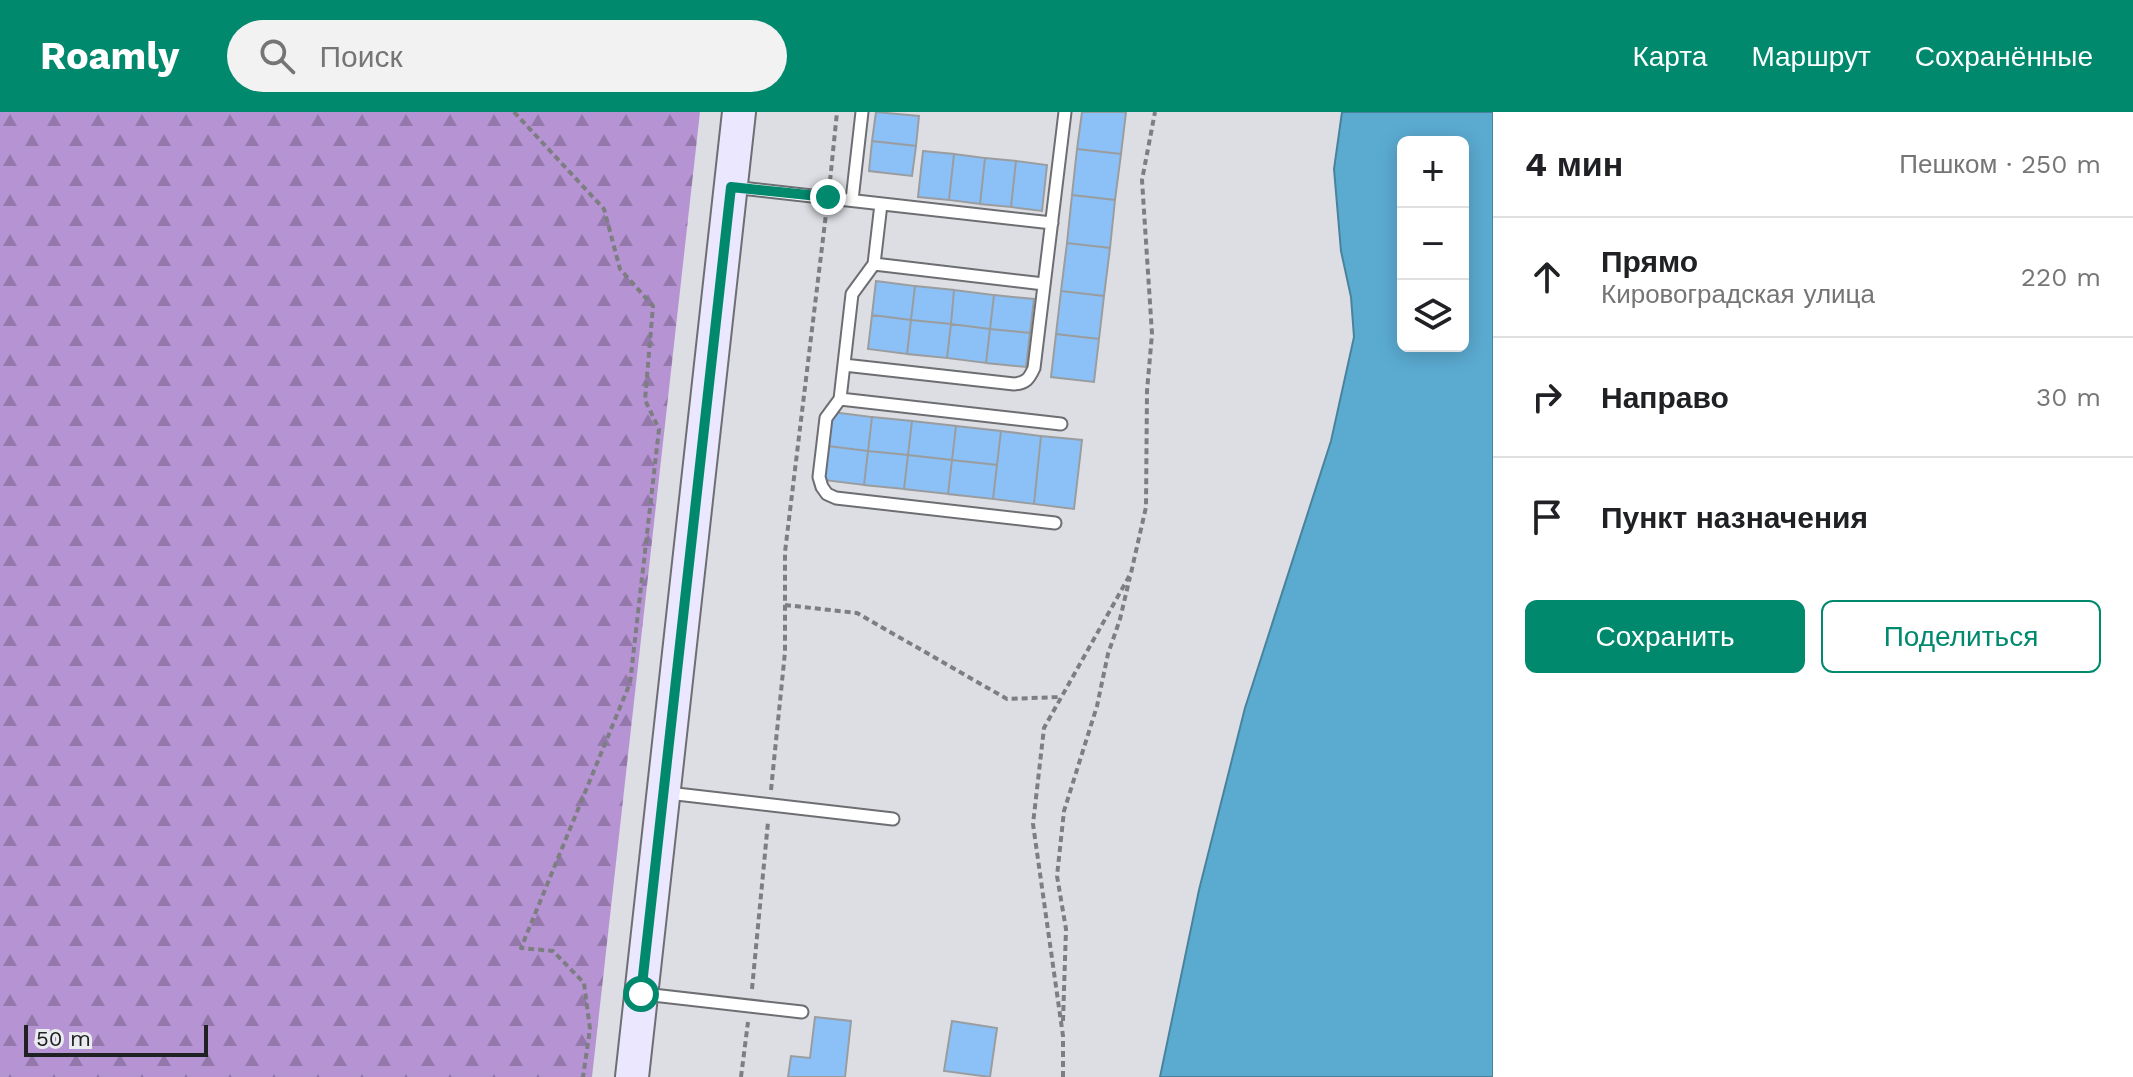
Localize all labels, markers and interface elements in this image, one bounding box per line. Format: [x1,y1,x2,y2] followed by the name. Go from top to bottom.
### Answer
[227,20,787,92] search box
[40,34,179,78] text: Roamly
[255,34,299,78] icon: search
[319,39,403,74] text: Поиск
[1632,40,1707,73] text: Карта
[1751,40,1871,73] text: Маршрут
[1915,40,2093,73] text: Сохранённые
[1397,136,1469,352] map controls
[1397,136,1469,208] button: +
[1525,144,1623,184] text: 4 мин
[1899,149,2101,179] text: Пешком · 250 m
[810,179,846,215] route end
[1397,208,1469,280] button: −
[1601,244,1698,279] text: Прямо
[1525,255,1569,299] icon: ahead
[2021,262,2101,292] text: 220 m
[1601,279,1875,309] text: Кировоградская улица
[1397,280,1469,352] button: layers
[1525,375,1569,419] icon: right
[1601,380,1729,415] text: Направо
[2036,382,2101,412] text: 30 m
[1525,495,1569,539] icon: arrive
[1601,500,1868,535] text: Пункт назначения
[1525,600,1805,673] button: Сохранить
[1821,600,2101,673] button: Поделиться
[623,976,659,1012] route start
[24,1021,208,1057] scale bar
[36,1026,91,1051] text: 50 m

